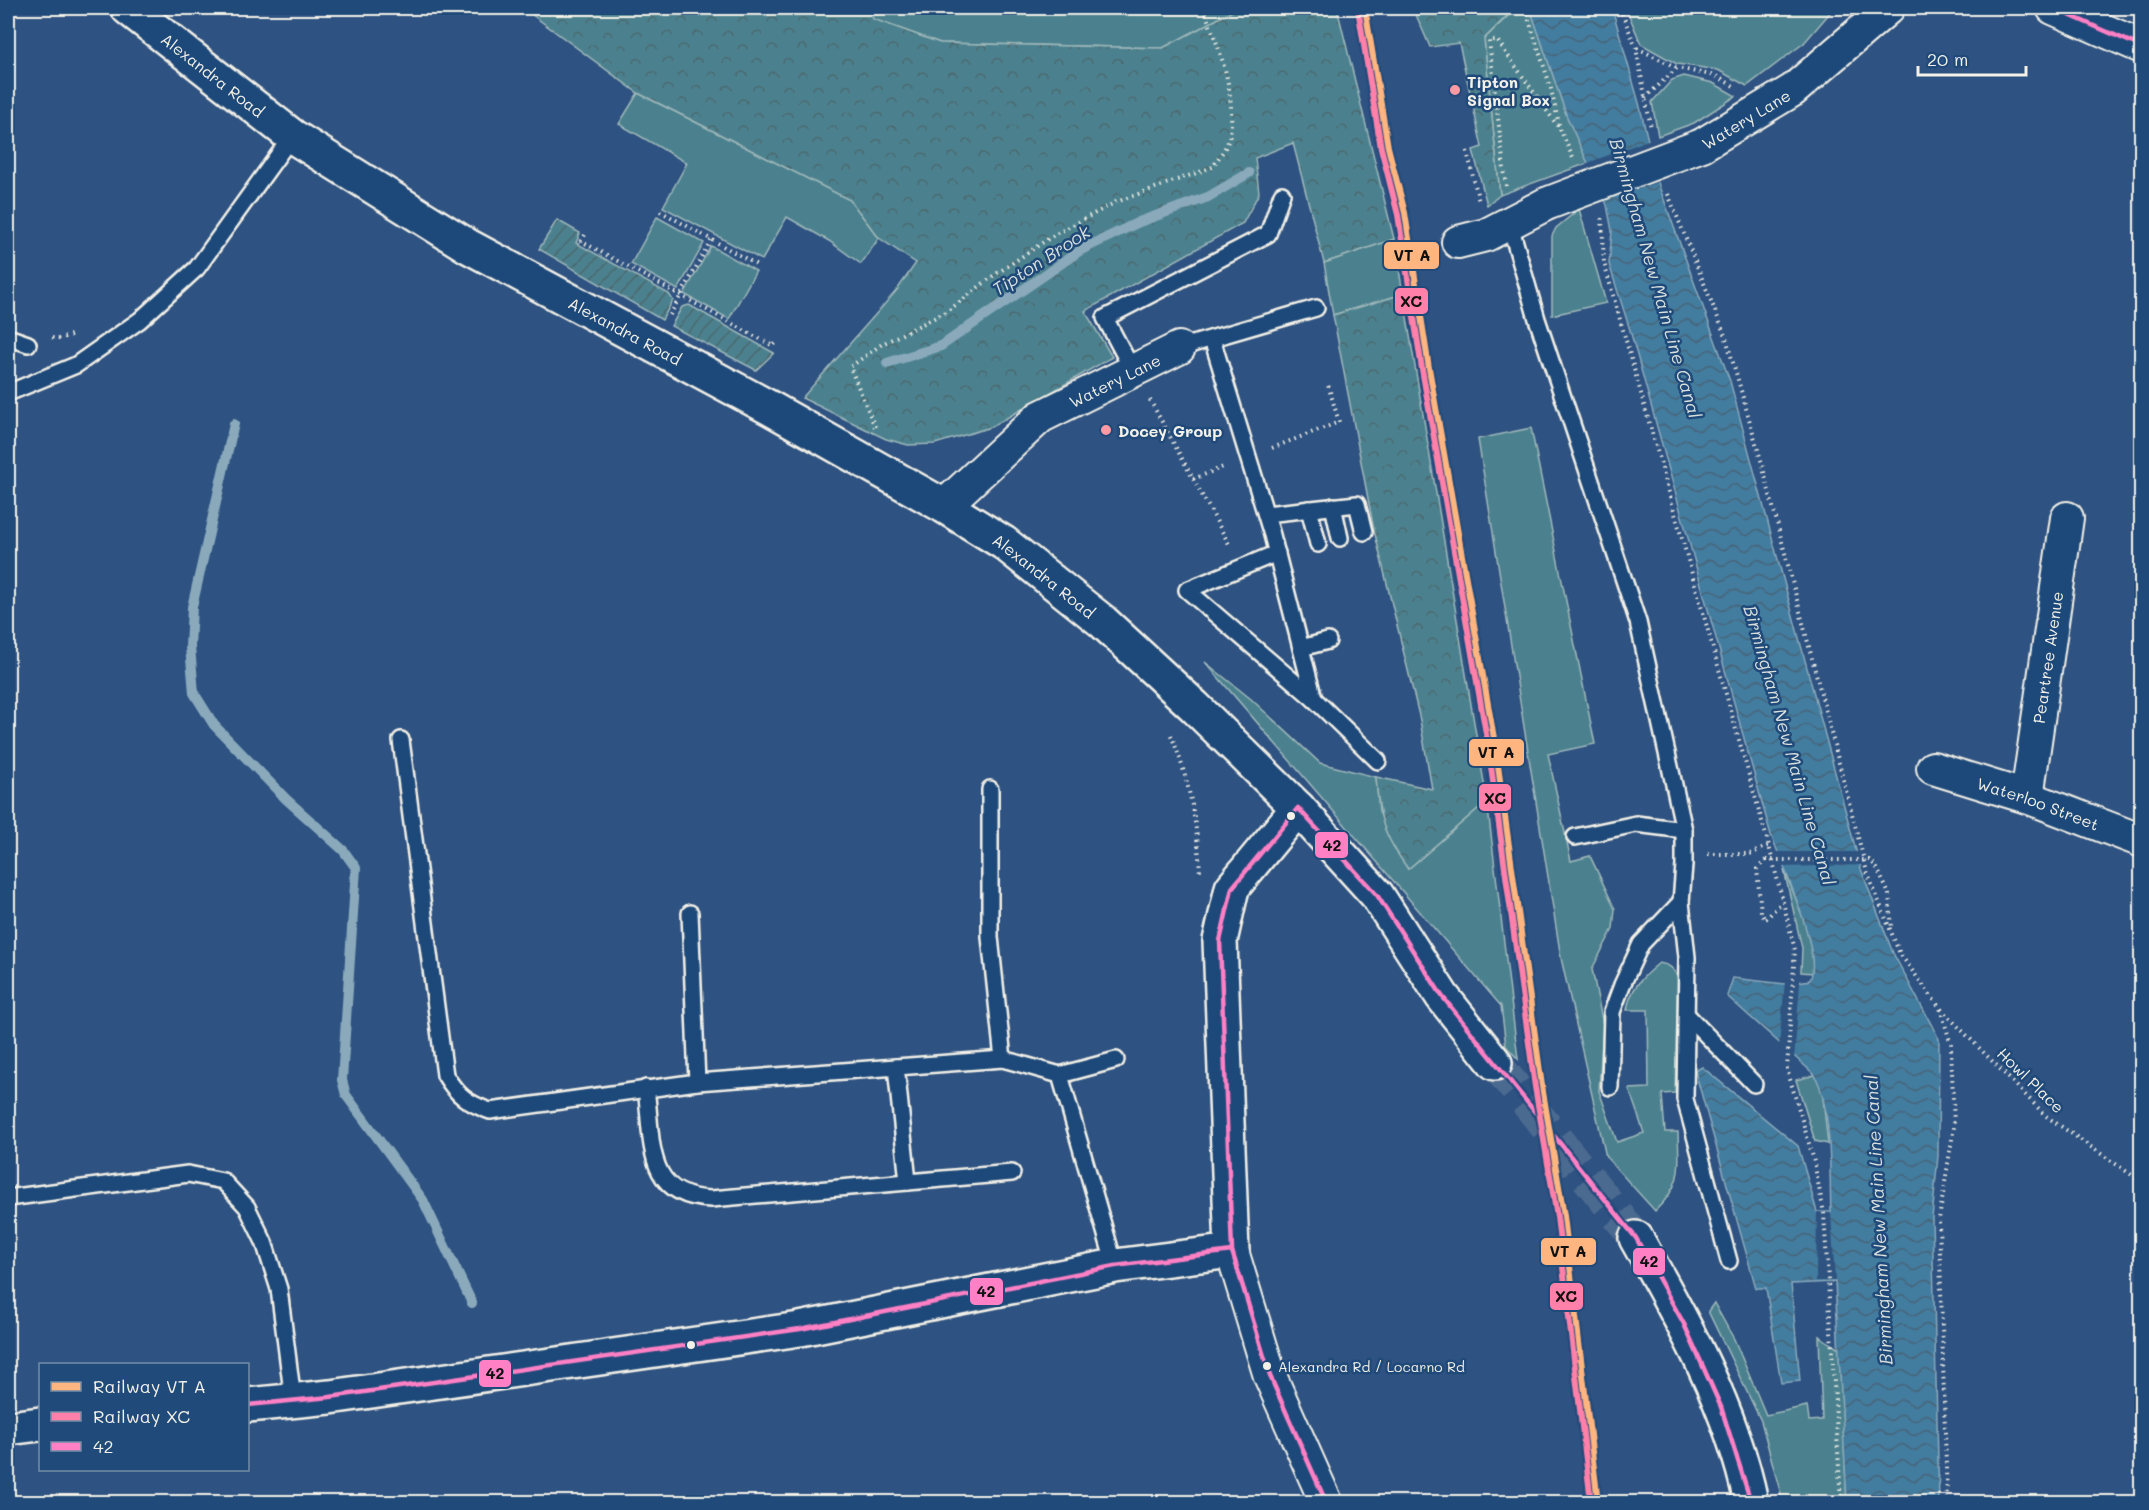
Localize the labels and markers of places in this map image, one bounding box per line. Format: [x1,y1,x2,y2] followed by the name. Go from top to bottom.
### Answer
[1467,71,1550,110] place label: Tipton Signal Box
[1448,83,1462,97] marker: Tipton Signal Box
[1118,420,1222,441] place label: Docey Group
[1099,423,1113,437] marker: Docey Group
[1285,810,1297,822] unlabelled marker
[685,1339,697,1351] unlabelled marker
[1278,1357,1465,1376] place label: Alexandra Rd / Locarno Rd
[1261,1360,1273,1372] marker: Alexandra Rd / Locarno Rd

